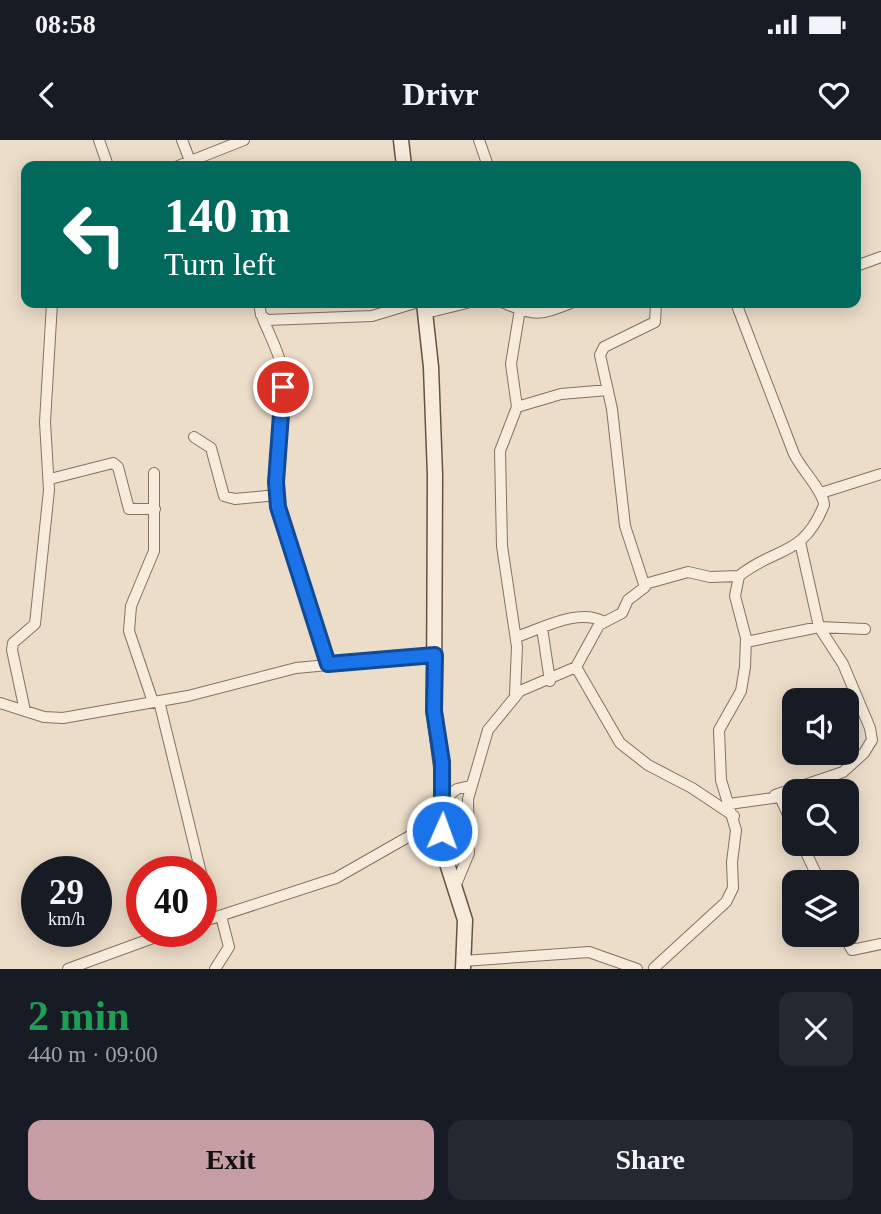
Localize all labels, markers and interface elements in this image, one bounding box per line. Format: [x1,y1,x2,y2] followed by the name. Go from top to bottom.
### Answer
[35,10,96,39] text: 08:58
[28,76,66,114] icon: back
[402,76,479,112] text: Drivr
[815,76,853,114] icon: heart
[164,188,291,243] text: 140 m
[49,189,140,280] icon: left
[164,246,276,282] text: Turn left
[253,357,313,417] pin
[264,368,302,406] icon: arrive
[782,688,859,947] map controls
[782,688,859,765] button: sound
[782,779,859,856] button: search
[405,794,479,868] position arrow
[126,856,217,947] speed limit sign: 40
[782,870,859,947] button: layers
[49,873,84,912] text: 29
[48,909,85,929] text: km/h
[779,992,853,1066] button: close
[28,993,130,1039] text: 2 min
[28,1042,158,1067] text: 440 m · 09:00
[28,1120,434,1200] button: Exit
[448,1120,853,1200] button: Share

